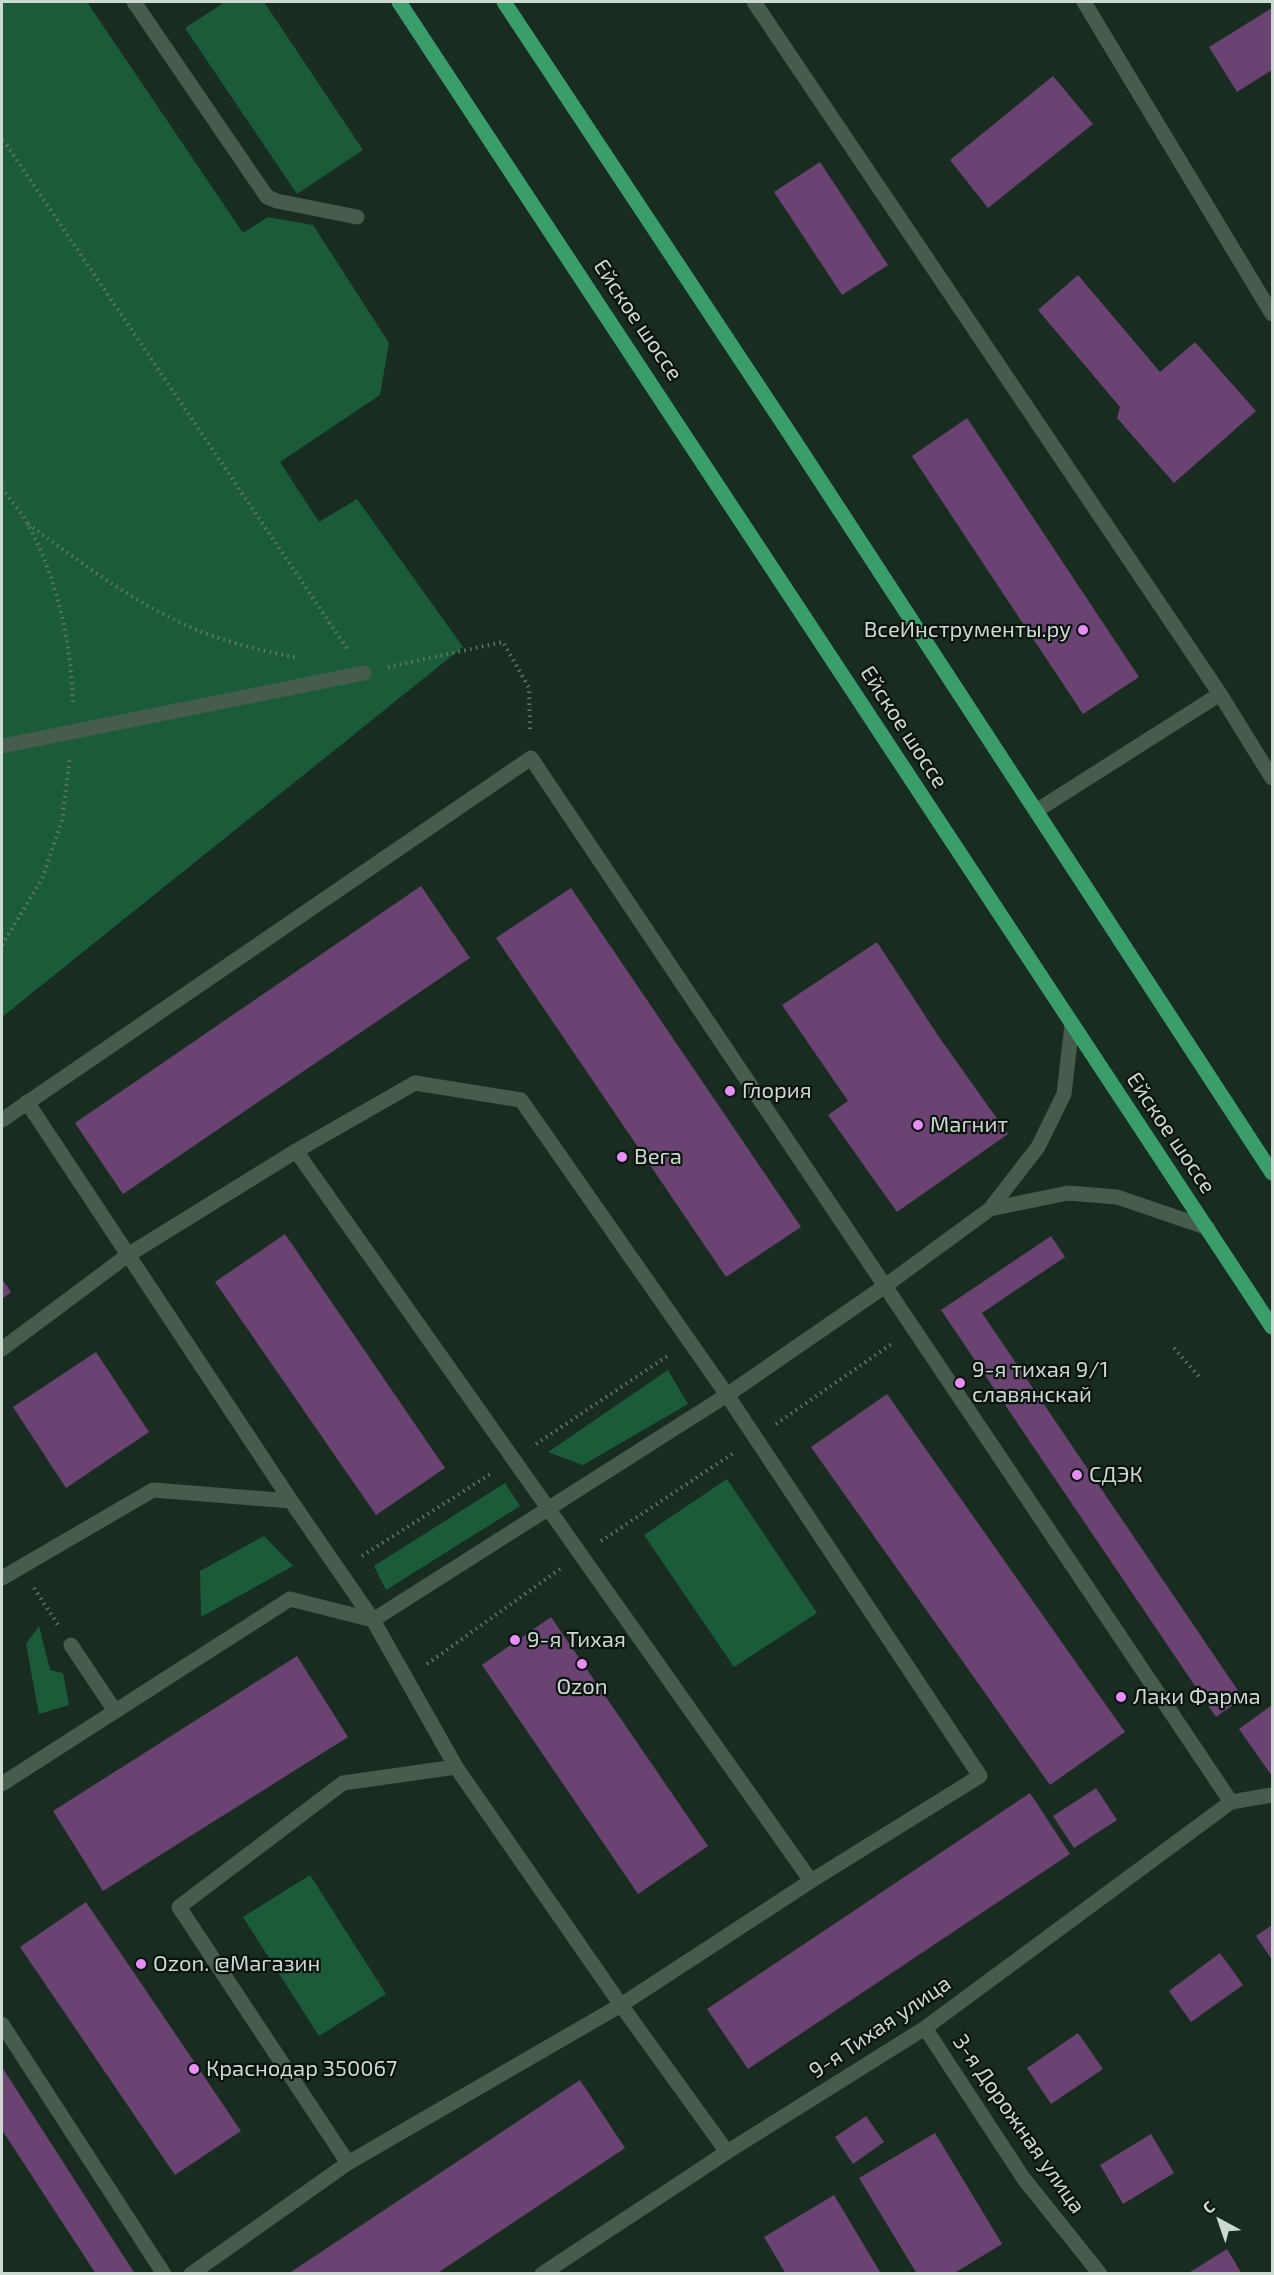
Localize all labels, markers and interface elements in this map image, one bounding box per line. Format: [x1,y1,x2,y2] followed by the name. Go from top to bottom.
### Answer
[588,254,688,386] street label: Ейское шоссе
[864,617,1071,643] place label: ВсеИнструменты.ру
[1076,623,1090,637] marker: ВсеИнструменты.ру
[855,661,953,793] street label: Ейское шоссе
[1121,1067,1221,1199] street label: Ейское шоссе
[742,1078,812,1104] place label: Глория
[723,1084,737,1098] marker: Глория
[930,1112,1008,1138] place label: Магнит
[911,1118,925,1132] marker: Магнит
[634,1144,682,1170] place label: Вега
[615,1150,629,1164] marker: Вега
[972,1357,1108,1408] place label: 9-я тихая 9/1 славянскай
[953,1376,967,1390] marker: 9-я тихая 9/1 славянскай
[1089,1462,1143,1488] place label: СДЭК
[1070,1468,1084,1482] marker: СДЭК
[527,1627,626,1653] place label: 9-я Тихая
[508,1633,522,1647] marker: 9-я Тихая
[575,1657,589,1671] marker: Ozon
[556,1674,608,1700] place label: Ozon
[1133,1684,1261,1710] place label: Лаки Фарма
[1114,1690,1128,1704] marker: Лаки Фарма
[153,1951,320,1977] place label: Ozon. @Магазин
[134,1957,148,1971] marker: Ozon. @Магазин
[804,1970,956,2084] street label: 9-я Тихая улица
[947,2029,1091,2219] street label: 3-я Дорожная улица
[206,2056,397,2082] place label: Краснодар 350067
[187,2062,201,2076] marker: Краснодар 350067
[1190,2191,1250,2251] north arrow
[1198,2197,1218,2217] text: С

